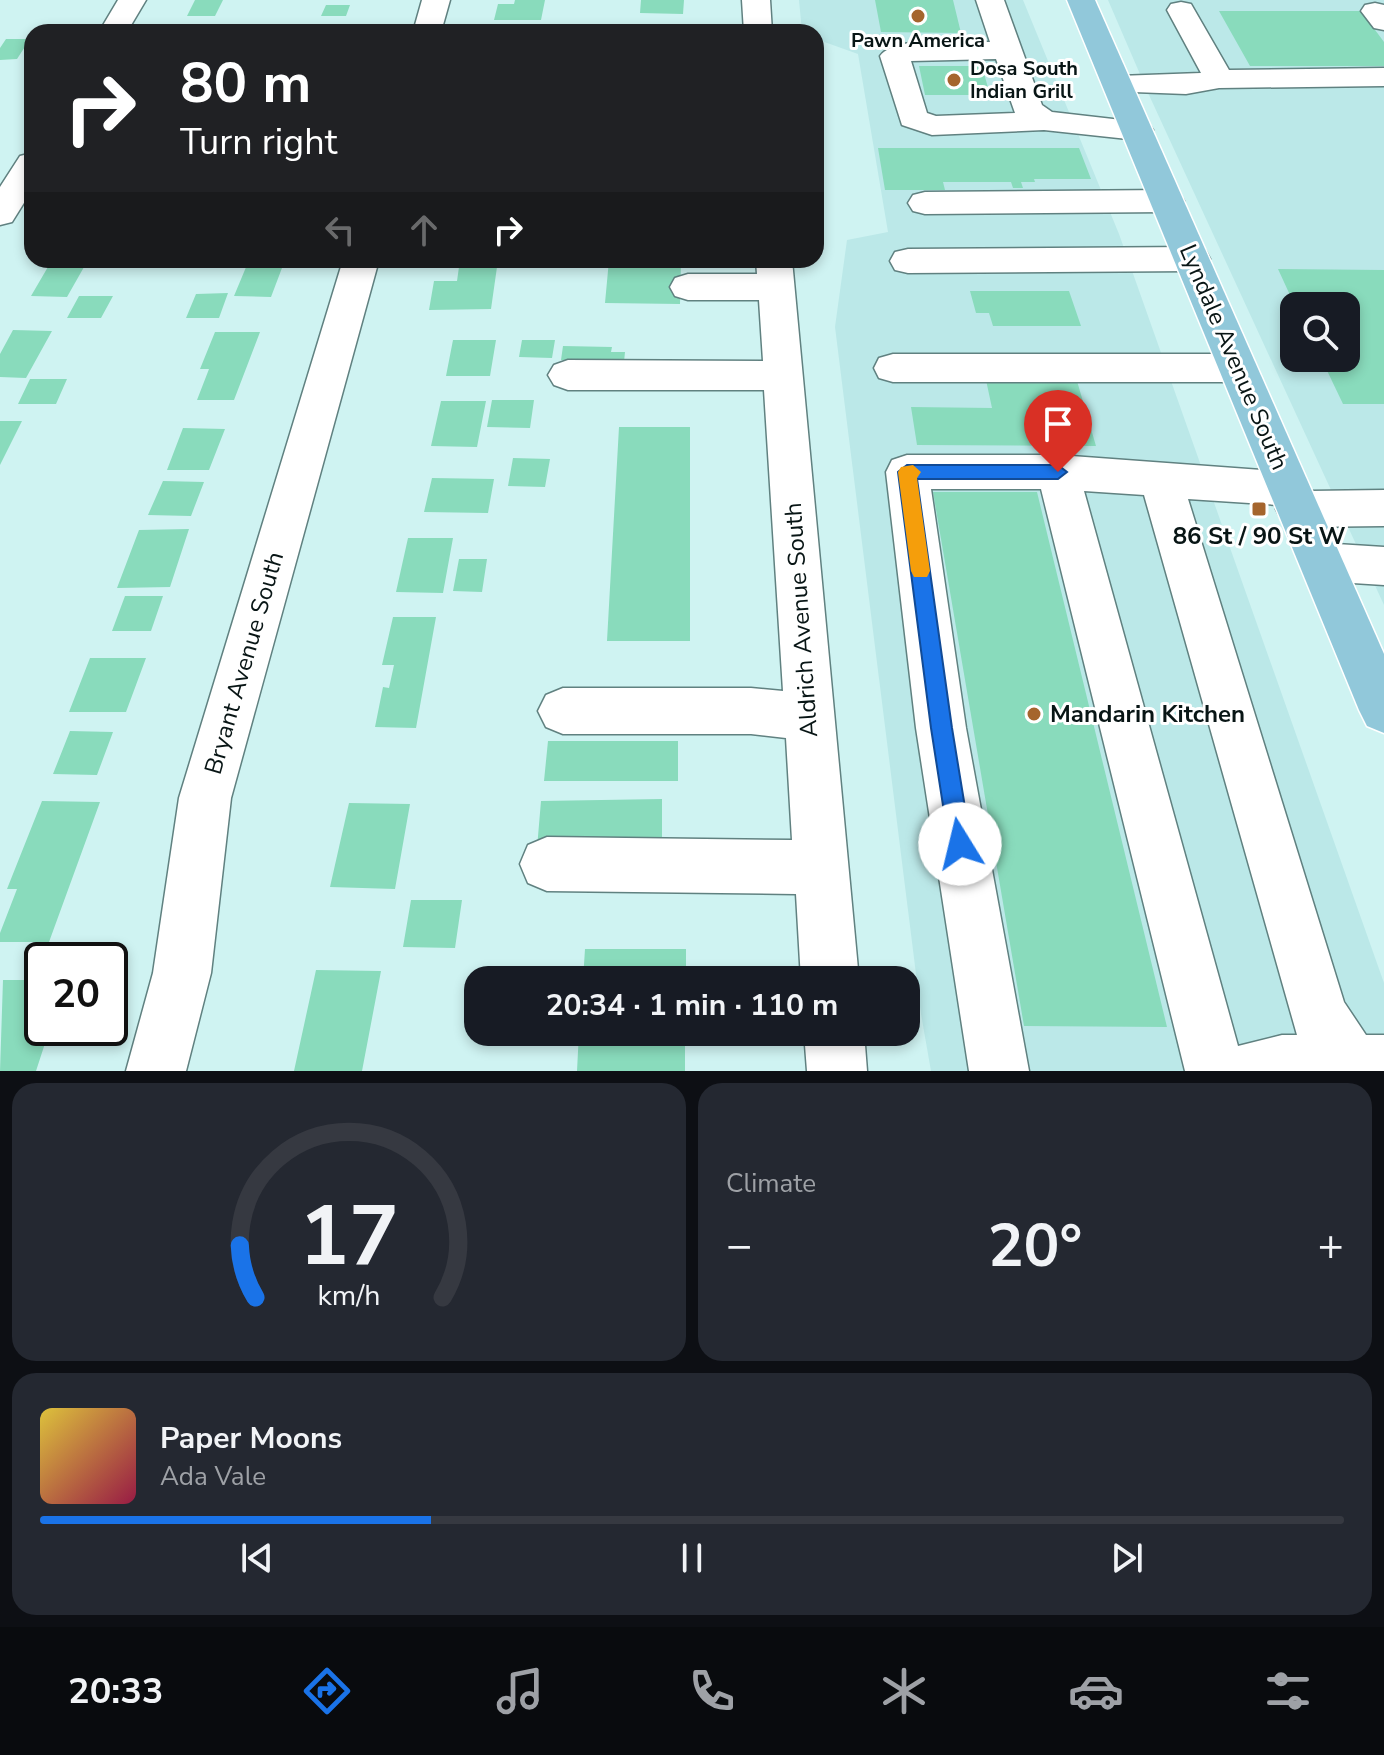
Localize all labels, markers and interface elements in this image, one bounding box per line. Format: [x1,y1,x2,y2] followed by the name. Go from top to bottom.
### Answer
[909,7,927,25] marker: Pawn America
[851,27,985,54] place label: Pawn America
[180,45,311,122] text: 80 m
[970,55,1078,105] place label: Dosa South Indian Grill
[48,56,152,160] icon: right
[945,71,963,89] marker: Dosa South Indian Grill
[180,118,337,167] text: Turn right
[318,208,362,252] icon: left
[402,208,446,252] icon: ahead
[486,208,530,252] icon: right
[1172,239,1296,475] street label: Lyndale Avenue South
[1280,292,1360,372] map controls
[1280,292,1360,372] button: search
[1024,390,1092,472] pin
[1036,402,1080,446] icon: arrive
[1250,500,1268,518] marker: 86 St / 90 St W
[777,502,825,738] street label: Aldrich Avenue South
[1173,520,1346,552] place label: 86 St / 90 St W
[197,548,291,778] street label: Bryant Avenue South
[1050,698,1245,730] place label: Mandarin Kitchen
[1025,705,1043,723] marker: Mandarin Kitchen
[918,802,1002,886] position arrow
[24,942,128,1046] speed limit sign: 20
[546,985,838,1026] text: 20:34 · 1 min · 110 m
[726,1166,816,1201] text: Climate
[299,1180,399,1293] text: 17
[988,1205,1082,1287] text: 20°
[726,1216,752,1276] text: −
[1318,1216,1344,1276] text: +
[318,1276,380,1315] text: km/h
[160,1418,342,1459] text: Paper Moons
[160,1459,266,1494] text: Ada Vale
[235,1536,279,1580] icon: previous
[670,1536,714,1580] icon: pause
[1105,1536,1149,1580] icon: next
[299,1663,355,1719] icon: directions
[492,1663,548,1719] icon: music
[684,1663,740,1719] icon: phone
[876,1663,932,1719] icon: climate
[1068,1663,1124,1719] icon: car
[1260,1663,1316,1719] icon: filters
[68,1667,163,1716] text: 20:33

